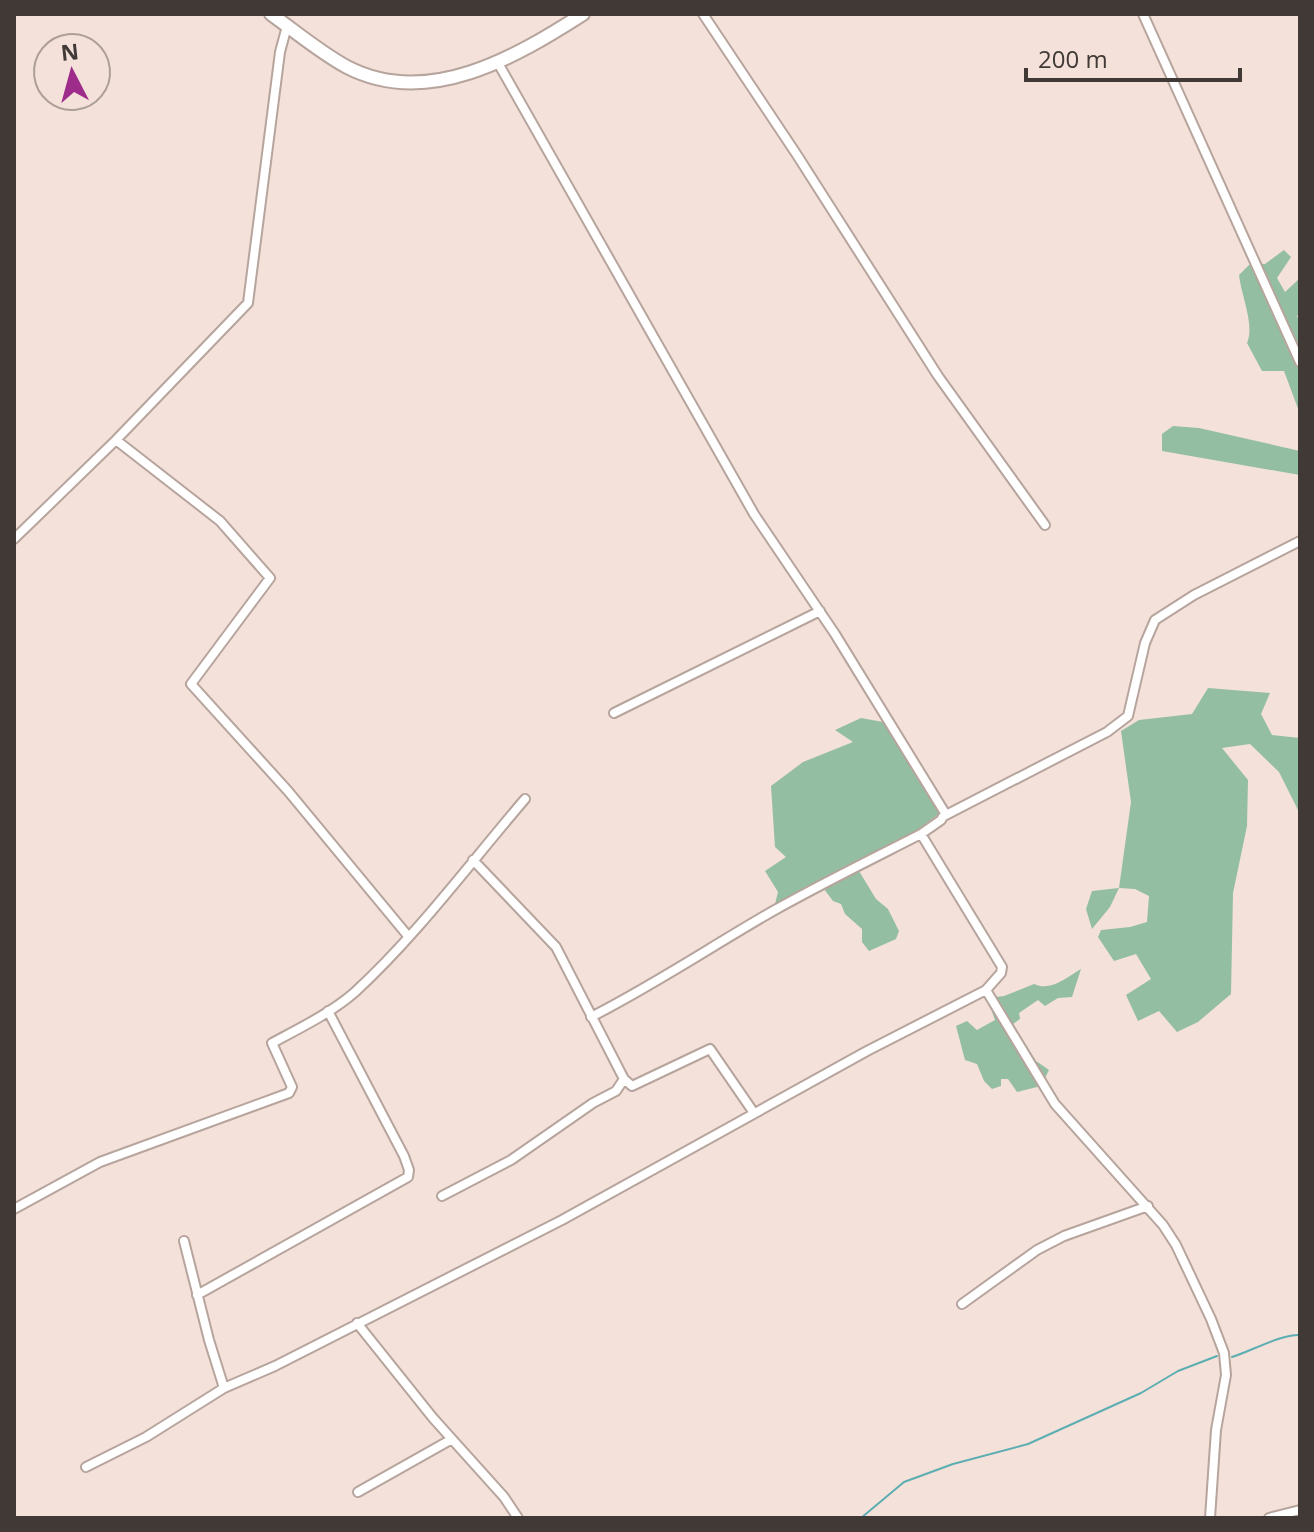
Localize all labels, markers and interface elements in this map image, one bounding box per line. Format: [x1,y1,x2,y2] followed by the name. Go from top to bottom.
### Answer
[32,32,112,112] north arrow
[1026,32,1240,82] scale bar
[59,35,80,67] text: N
[1038,42,1108,75] text: 200 m

